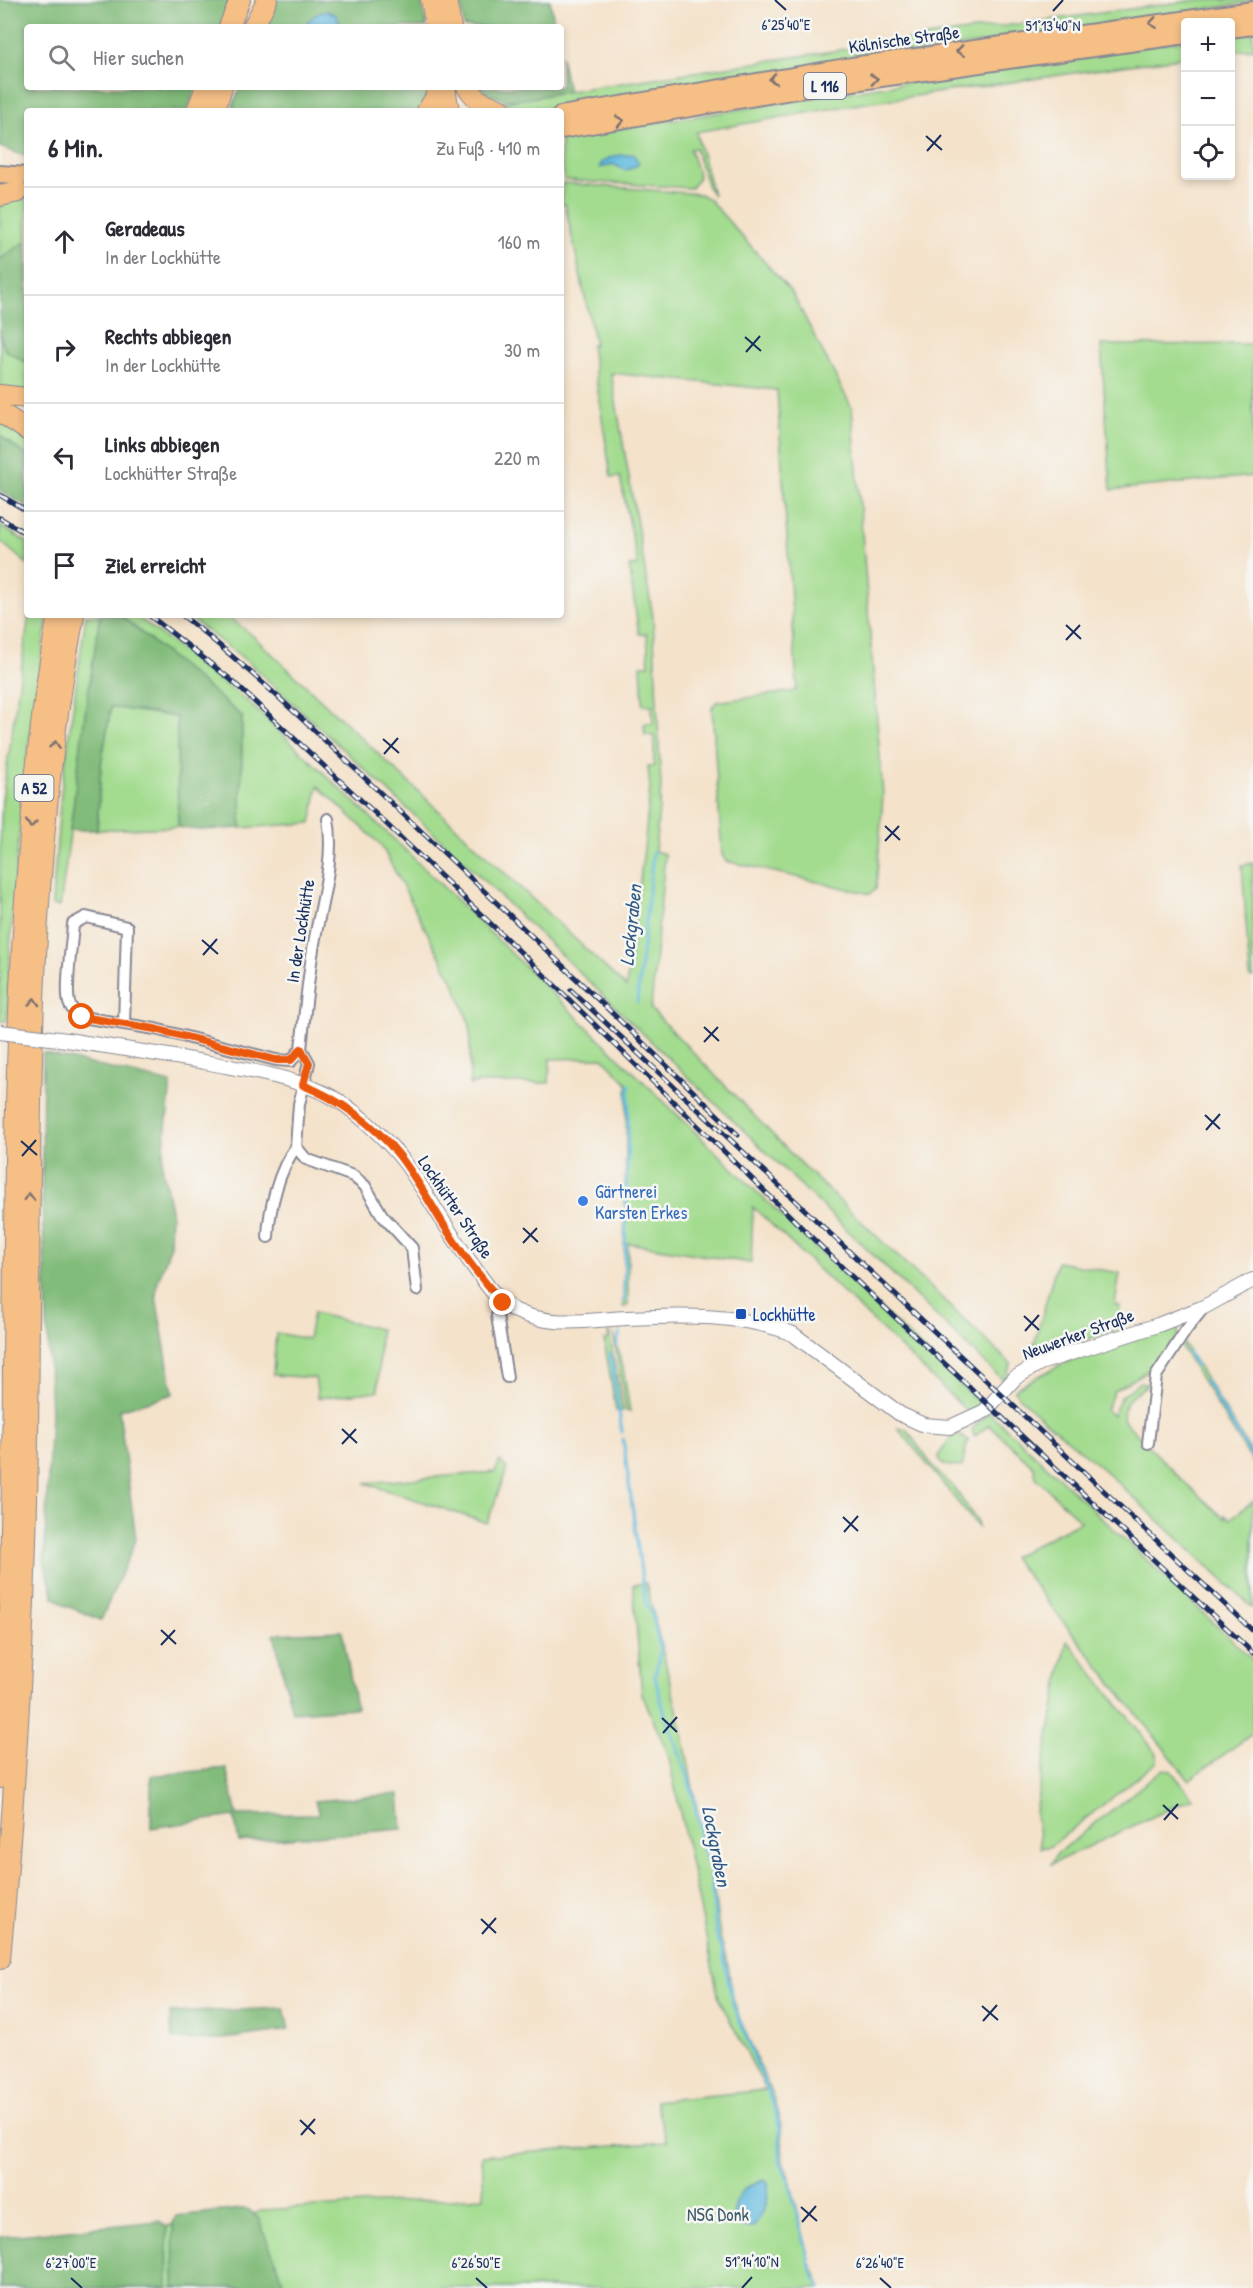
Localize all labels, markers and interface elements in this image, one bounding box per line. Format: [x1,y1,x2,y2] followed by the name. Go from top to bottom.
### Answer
[762,14,811,35] text: 6°25'40"E
[1026,15,1080,36] text: 51°13'40"N
[1149,17,1158,29] one-way arrow
[1181,18,1235,180] map controls
[1181,18,1235,72] button: +
[847,19,961,59] street label: Kölnische Straße
[24,24,564,90] search box
[45,41,78,74] icon: search
[93,42,184,72] text: Hier suchen
[956,44,965,57] one-way arrow
[769,72,779,85] one-way arrow
[1181,72,1235,126] button: −
[804,73,846,99] road number: L 116
[870,74,879,86] one-way arrow
[615,115,624,127] one-way arrow
[1181,126,1235,180] button: locate
[48,130,103,165] text: 6 Min.
[436,134,540,161] text: Zu Fuß · 410 m
[105,213,185,243] text: Geradeaus
[48,225,81,258] icon: ahead
[498,228,540,255] text: 160 m
[105,243,221,270] text: In der Lockhütte
[105,321,232,351] text: Rechts abbiegen
[48,333,81,366] icon: right
[504,336,540,363] text: 30 m
[105,351,221,378] text: In der Lockhütte
[105,429,220,459] text: Links abbiegen
[48,441,81,474] icon: left
[494,444,540,471] text: 220 m
[105,459,237,486] text: Lockhütter Straße
[48,549,81,582] icon: arrive
[105,550,205,580] text: Ziel erreicht
[48,740,61,749] one-way arrow
[15,775,54,801] road number: A 52
[25,819,38,829] one-way arrow
[279,877,321,985] street label: In der Lockhütte
[612,881,649,967] water label: Lockgraben
[28,997,41,1006] one-way arrow
[68,1003,94,1029] route start
[412,1151,500,1263] street label: Lockhütter Straße
[595,1179,687,1225] place label: Gärtnerei Karsten Erkes
[23,1192,35,1201] one-way arrow
[576,1194,590,1208] marker: Gärtnerei Karsten Erkes
[489,1289,515,1315] route end
[753,1302,816,1327] place label: Lockhütte
[1019,1302,1137,1366] street label: Neuwerker Straße
[734,1307,748,1321] marker: Lockhütte
[695,1804,738,1891] water label: Lockgraben
[687,2202,750,2227] park label: NSG Donk
[725,2251,779,2272] text: 51°14'10"N
[46,2252,97,2273] text: 6°27'00"E
[451,2252,501,2273] text: 6°26'50"E
[856,2252,905,2273] text: 6°26'40"E

